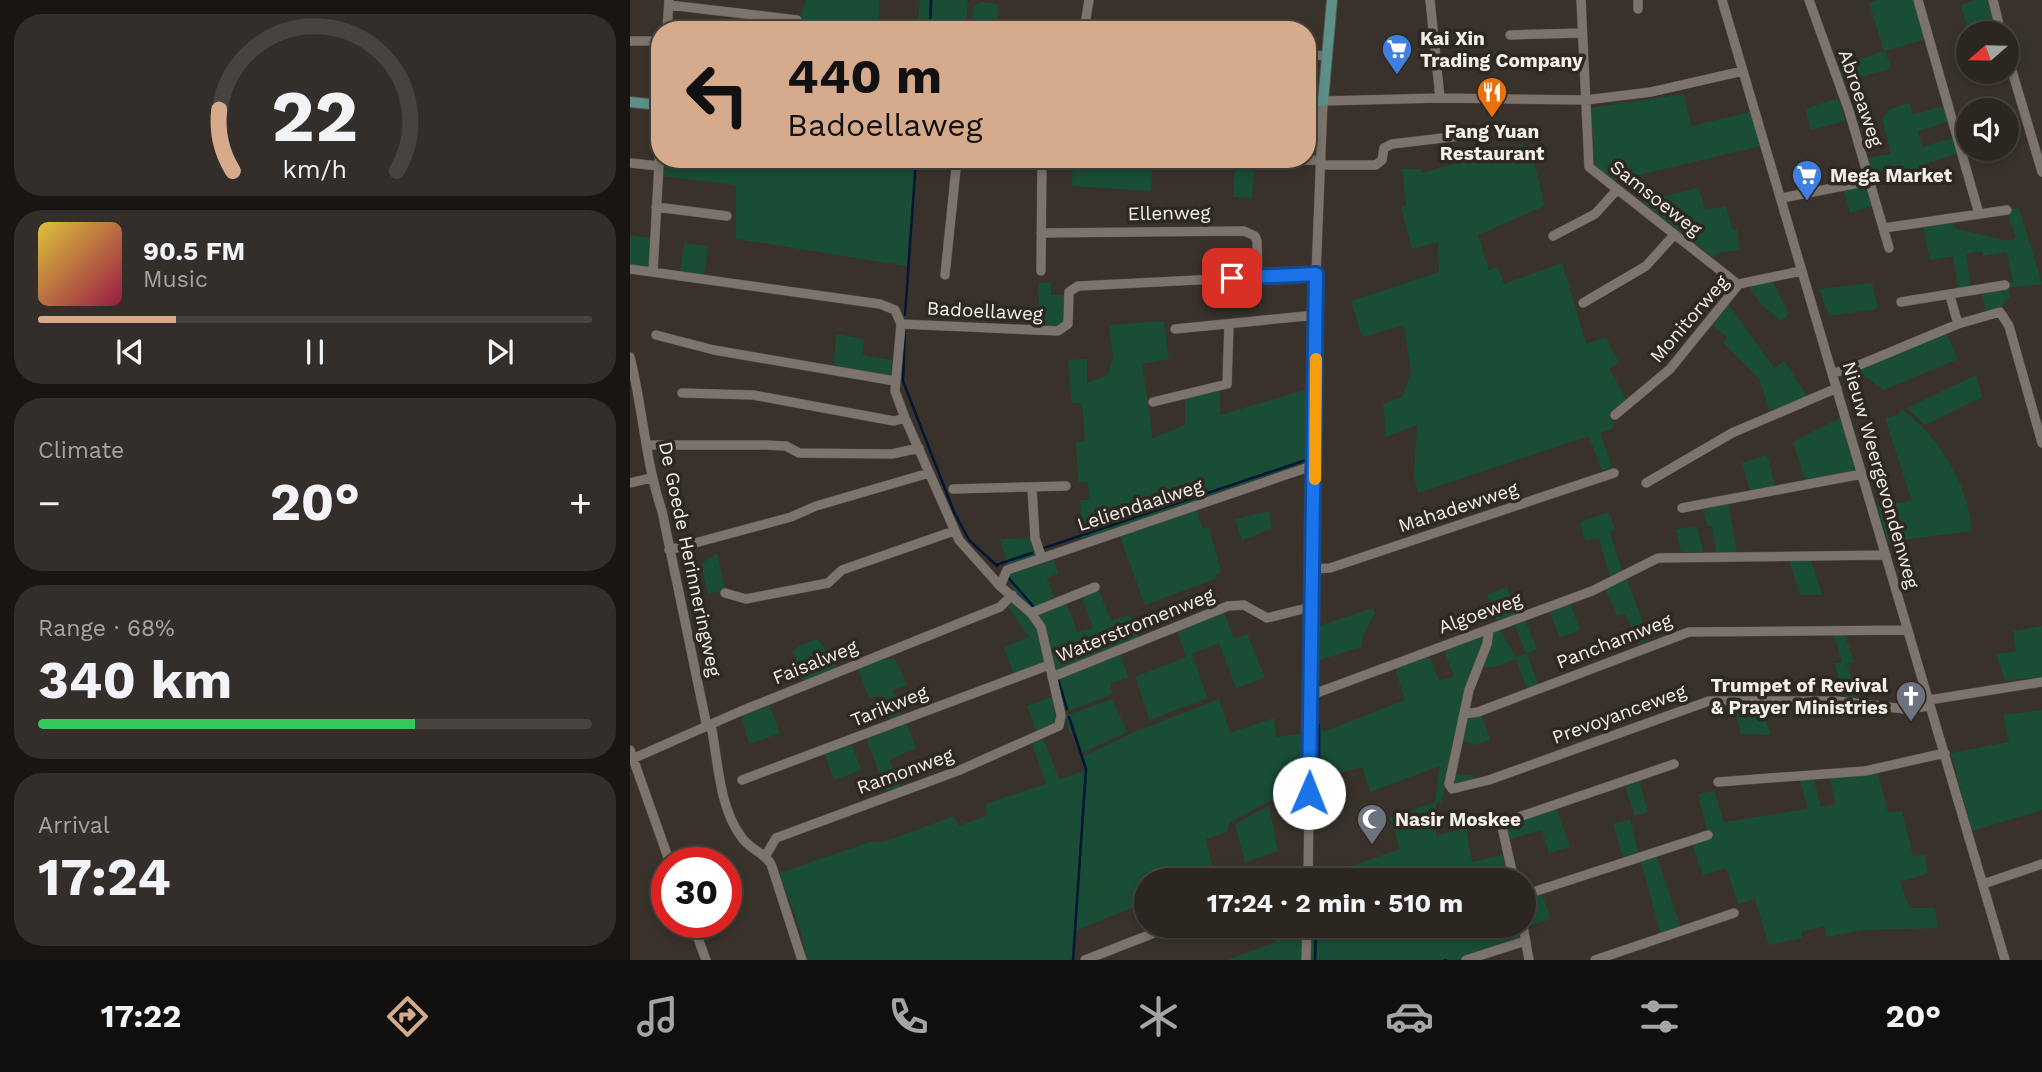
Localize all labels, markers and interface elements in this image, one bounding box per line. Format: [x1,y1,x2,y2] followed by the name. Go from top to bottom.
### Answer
[1956,21,2020,84] north arrow
[1956,21,2019,161] map controls
[1420,27,1583,72] place label: Kai Xin Trading Company
[1380,32,1414,76] supermarket icon: Kai Xin Trading Company
[1834,46,1889,151] street label: Abroeaweg
[787,47,942,105] text: 440 m
[672,49,763,140] icon: left
[272,73,358,159] text: 22
[1475,75,1509,119] restaurant icon: Fang Yuan Restaurant
[1956,98,2019,161] button: sound
[787,106,983,144] text: Badoellaweg
[1440,120,1545,165] place label: Fang Yuan Restaurant
[283,155,347,184] text: km/h
[1606,155,1707,241] street label: Samsoeweg
[1790,158,1824,202] supermarket icon: Mega Market
[1830,164,1953,187] place label: Mega Market
[1127,201,1212,225] street label: Ellenweg
[143,236,245,266] text: 90.5 FM
[1202,248,1262,308] pin
[1213,259,1251,297] icon: arrive
[143,266,208,293] text: Music
[1645,270,1734,367] street label: Monitorweg
[926,296,1045,326] street label: Badoellaweg
[111,333,149,371] icon: previous
[296,333,334,371] icon: pause
[481,333,519,371] icon: next
[1838,359,1925,592] street label: Nieuw Weergevondenweg
[38,437,124,464] text: Climate
[654,439,726,680] street label: De Goede Herinneringweg
[270,472,360,533] text: 20°
[1074,474,1207,536] street label: Leliendaalweg
[1395,477,1522,537] street label: Mahadewweg
[38,481,61,525] text: −
[569,481,592,525] text: +
[1053,582,1218,667] street label: Waterstromenweg
[1435,587,1526,639] street label: Algoeweg
[1553,608,1676,674] street label: Panchamweg
[38,615,175,642] text: Range · 68%
[769,634,862,689] street label: Faisalweg
[38,650,232,711] text: 340 km
[1711,674,1889,719] place label: Trumpet of Revival & Prayer Ministries
[1549,679,1690,749] street label: Prevoyanceweg
[1894,679,1928,723] church icon: Trumpet of Revival & Prayer Ministries
[847,680,931,732] street label: Tarikweg
[854,743,957,799] street label: Ramonweg
[1272,756,1346,830] position arrow
[1355,802,1389,846] mosque icon: Nasir Moskee
[1395,808,1521,831] place label: Nasir Moskee
[38,812,110,839] text: Arrival
[38,847,171,908] text: 17:24
[651,847,742,938] speed limit sign: 30
[1207,888,1463,918] text: 17:24 · 2 min · 510 m
[383,992,432,1041] icon: directions
[633,992,682,1041] icon: music
[884,992,933,1041] icon: phone
[1134,992,1183,1041] icon: climate
[1385,992,1434,1041] icon: car
[1635,992,1684,1041] icon: filters
[101,997,181,1035] text: 17:22
[1886,997,1941,1035] text: 20°

